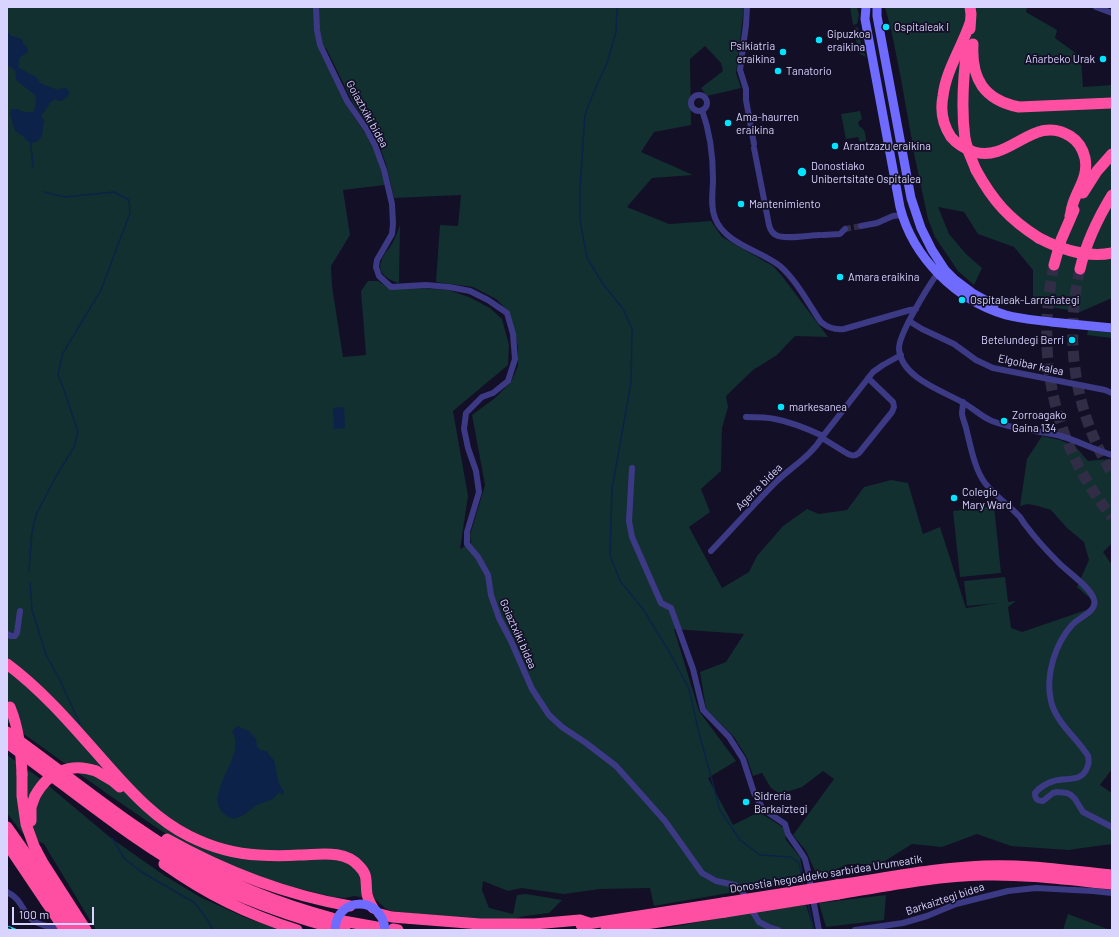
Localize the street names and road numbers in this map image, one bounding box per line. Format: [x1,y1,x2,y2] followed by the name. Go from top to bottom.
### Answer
[343,78,391,150] street label: Goiaztxiki bidea
[997,352,1065,378] street label: Elgoibar kalea
[733,461,785,513] street label: Agerre bidea
[497,597,539,671] street label: Goiaztxiki bidea
[729,852,923,896] street label: Donostia hegoaldeko sarbidea Urumeatik
[904,880,986,918] street label: Barkaiztegi bidea

